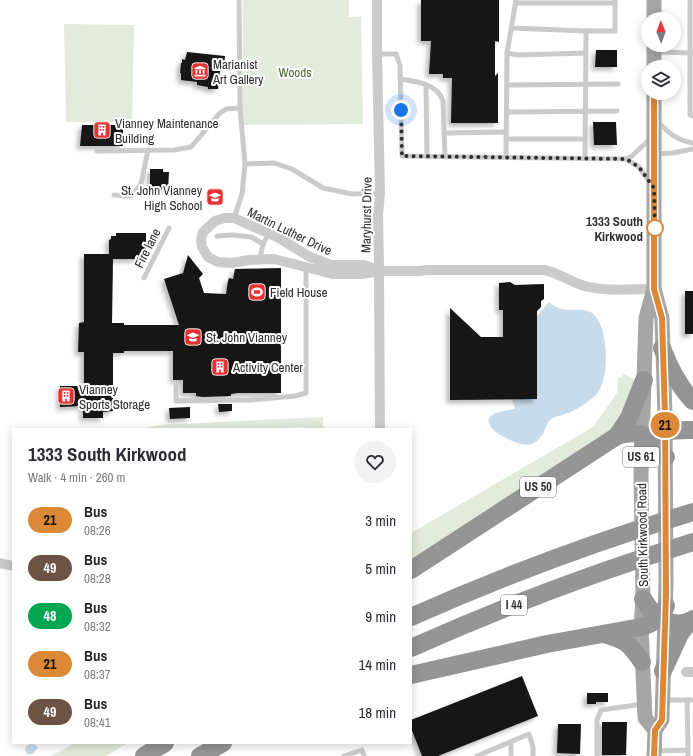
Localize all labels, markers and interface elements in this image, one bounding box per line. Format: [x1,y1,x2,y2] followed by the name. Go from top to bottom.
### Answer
[641,12,681,52] north arrow
[641,12,681,100] map controls
[212,56,264,88] place label: Marianist Art Gallery
[641,60,681,100] button: layers
[190,61,210,81] museum icon: Marianist Art Gallery
[279,64,312,81] park label: Woods
[391,100,411,120] your location
[115,115,219,147] place label: Vianney Maintenance Building
[92,120,112,140] building icon: Vianney Maintenance Building
[357,177,376,253] street label: Maryhurst Drive
[121,182,203,214] place label: St. John Vianney High School
[205,187,225,207] school or university icon: St. John Vianney High School
[245,204,335,259] street label: Martin Luther Drive
[586,213,643,245] place label: 1333 South Kirkwood
[646,219,664,237] marker: 1333 South Kirkwood
[130,226,165,271] street label: Fire lane
[247,282,267,302] sports icon: Field House
[270,284,328,301] place label: Field House
[183,327,203,347] school or university icon: St. John Vianney
[206,329,288,346] place label: St. John Vianney
[210,357,230,377] building icon: Activity Center
[232,359,303,376] place label: Activity Center
[79,381,150,413] place label: Vianney Sports Storage
[56,386,76,406] building icon: Vianney Sports Storage
[647,412,683,438] line badge: 21
[659,416,671,434] text: 21
[28,441,186,467] text: 1333 South Kirkwood
[354,441,396,483] button: heart
[623,447,659,467] road number: US 61
[28,469,125,486] text: Walk · 4 min · 260 m
[520,477,556,497] road number: US 50
[633,483,652,587] street label: South Kirkwood Road
[84,501,107,522] text: Bus
[365,510,396,531] text: 3 min
[44,511,56,529] text: 21
[84,522,111,539] text: 08:26
[84,549,107,570] text: Bus
[365,558,396,579] text: 5 min
[44,559,56,577] text: 49
[84,570,111,587] text: 08:28
[501,595,527,615] road number: I 44
[84,597,107,618] text: Bus
[365,606,396,627] text: 9 min
[44,607,56,625] text: 48
[84,618,111,635] text: 08:32
[84,645,107,666] text: Bus
[358,654,396,675] text: 14 min
[44,655,56,673] text: 21
[84,666,111,683] text: 08:37
[84,693,107,714] text: Bus
[358,702,396,723] text: 18 min
[44,703,56,721] text: 49
[84,714,111,731] text: 08:41

